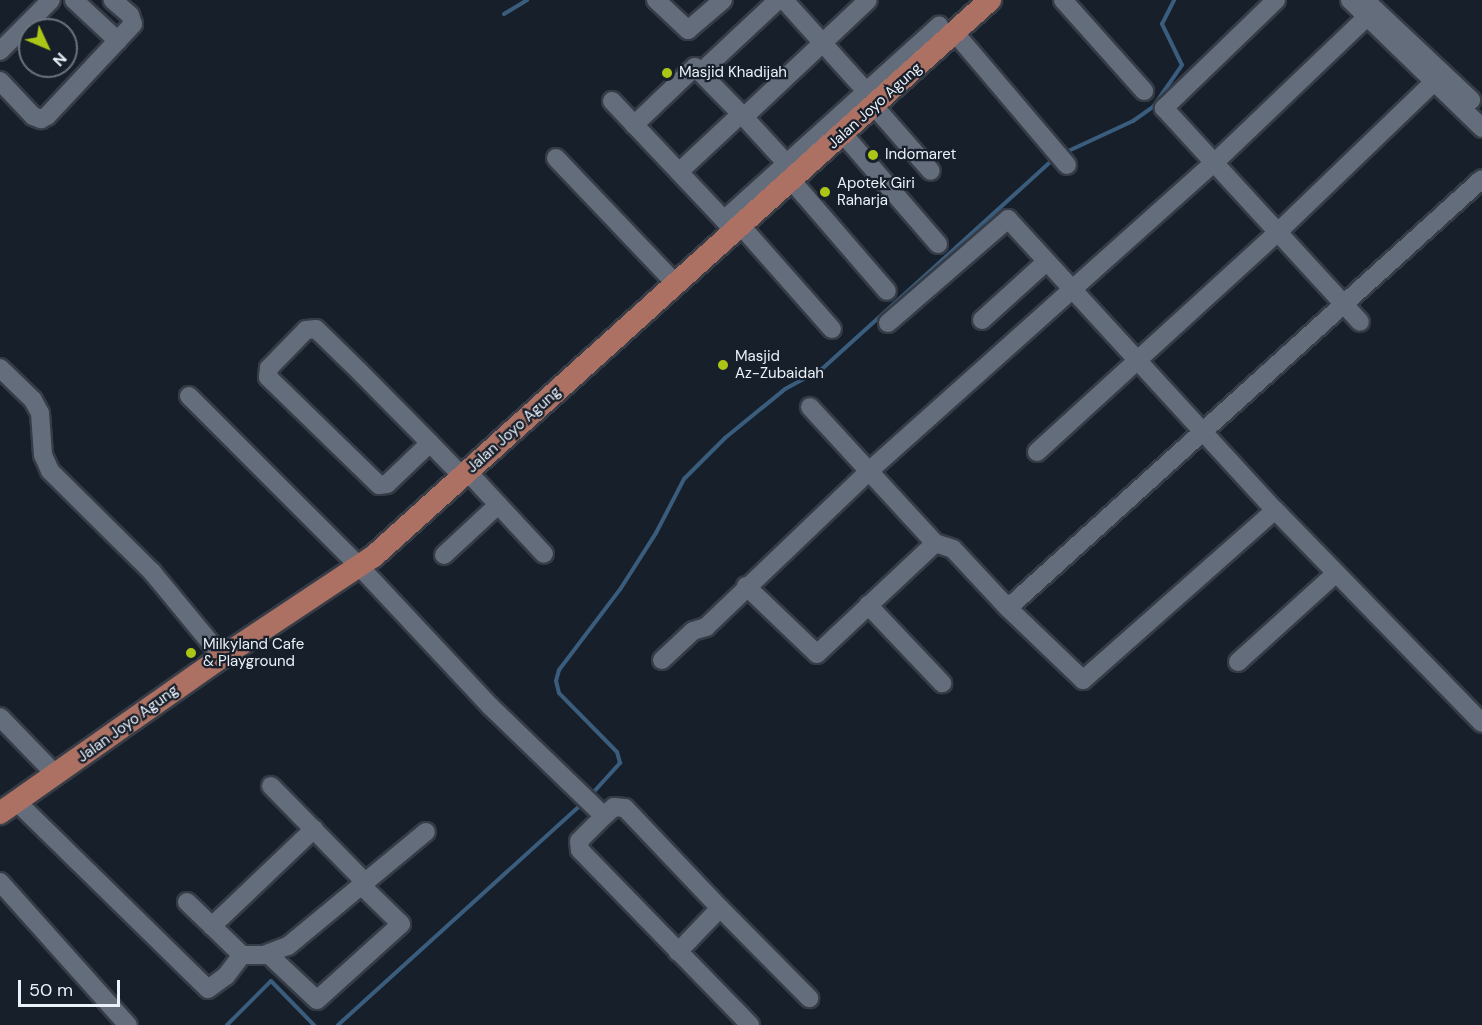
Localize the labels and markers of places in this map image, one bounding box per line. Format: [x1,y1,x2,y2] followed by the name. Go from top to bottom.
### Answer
[679,64,787,82] place label: Masjid Khadijah
[660,66,674,80] marker: Masjid Khadijah
[885,146,956,164] place label: Indomaret
[866,148,880,162] marker: Indomaret
[837,174,915,209] place label: Apotek Giri Raharja
[818,185,832,199] marker: Apotek Giri Raharja
[735,347,824,382] place label: Masjid Az-Zubaidah
[716,358,730,372] marker: Masjid Az-Zubaidah
[203,635,304,670] place label: Milkyland Cafe & Playground
[184,646,198,660] marker: Milkyland Cafe & Playground

